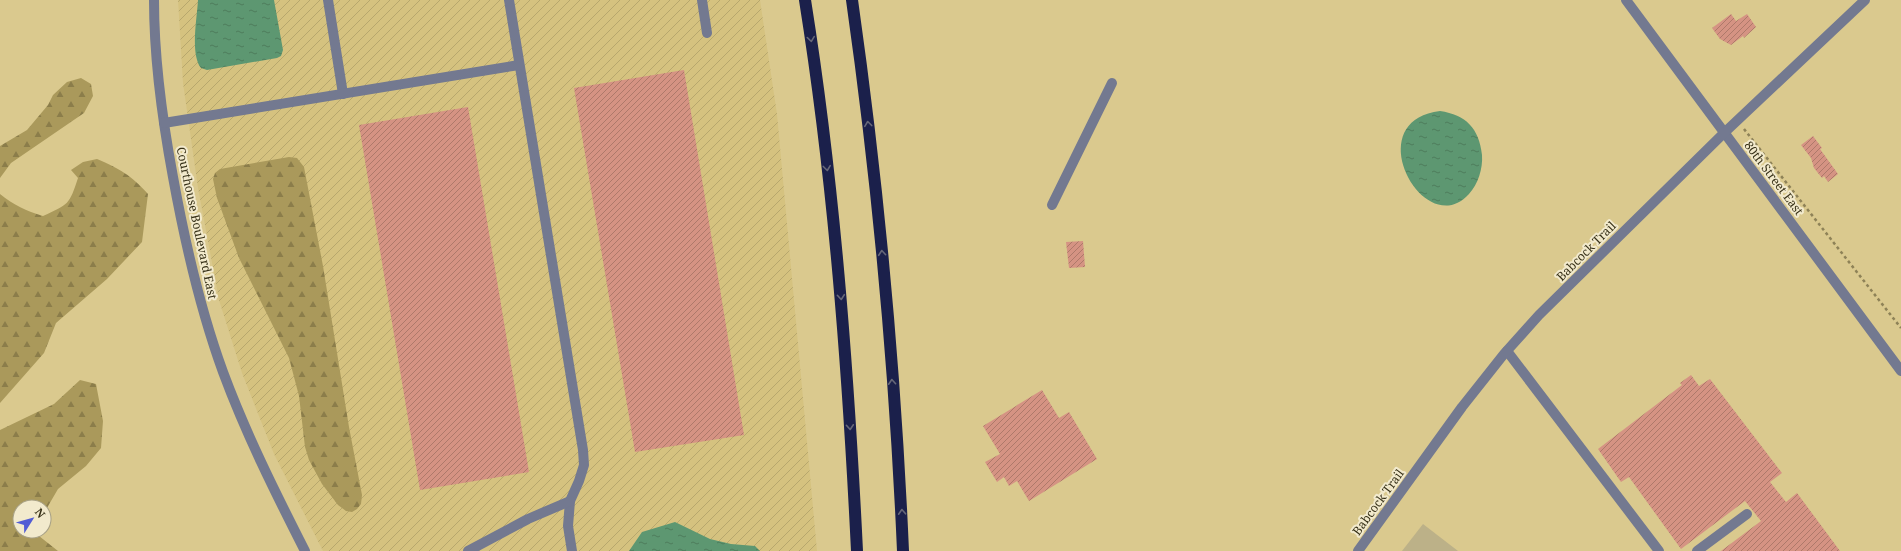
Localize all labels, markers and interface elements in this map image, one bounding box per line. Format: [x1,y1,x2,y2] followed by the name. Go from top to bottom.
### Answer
[806,36,815,42] one-way arrow
[864,120,873,127] one-way arrow
[1740,137,1808,219] street label: 80th Street East
[173,145,221,301] street label: Courthouse Boulevard East
[822,165,831,171] one-way arrow
[1552,217,1620,285] street label: Babcock Trail
[877,250,886,256] one-way arrow
[836,294,845,300] one-way arrow
[888,379,897,385] one-way arrow
[845,424,854,430] one-way arrow
[1348,465,1408,539] street label: Babcock Trail
[12,499,52,539] north arrow
[32,505,49,521] text: N
[897,509,906,515] one-way arrow

